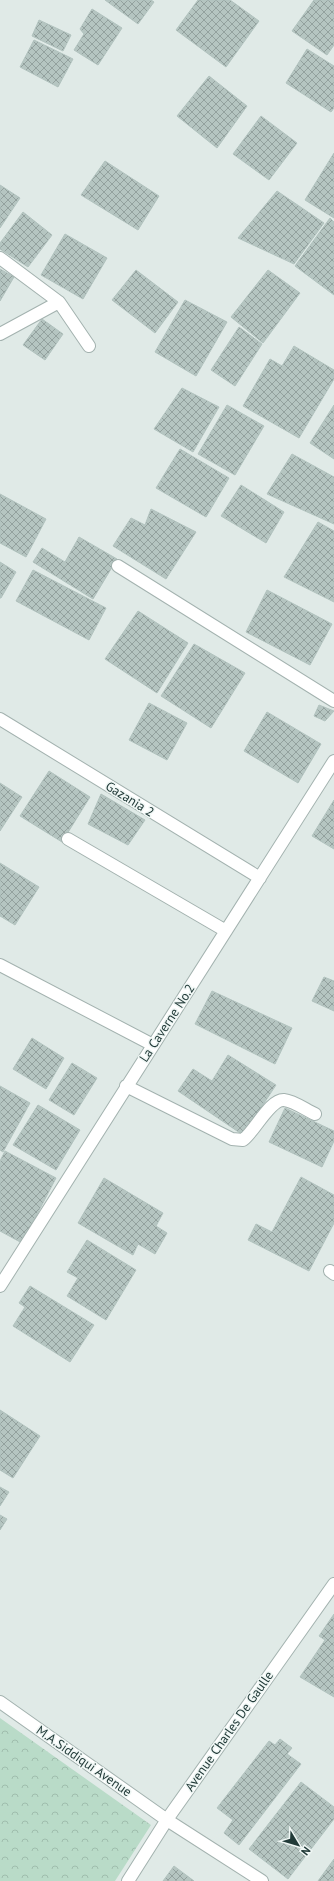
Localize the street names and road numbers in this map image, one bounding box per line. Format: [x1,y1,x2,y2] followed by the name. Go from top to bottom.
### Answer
[102,777,158,821] street label: Gazania 2
[135,981,199,1065] street label: La Caverne No.2
[181,1668,277,1794] street label: Avenue Charles De Gaulle
[33,1722,135,1800] street label: M.A.Siddiqui Avenue

